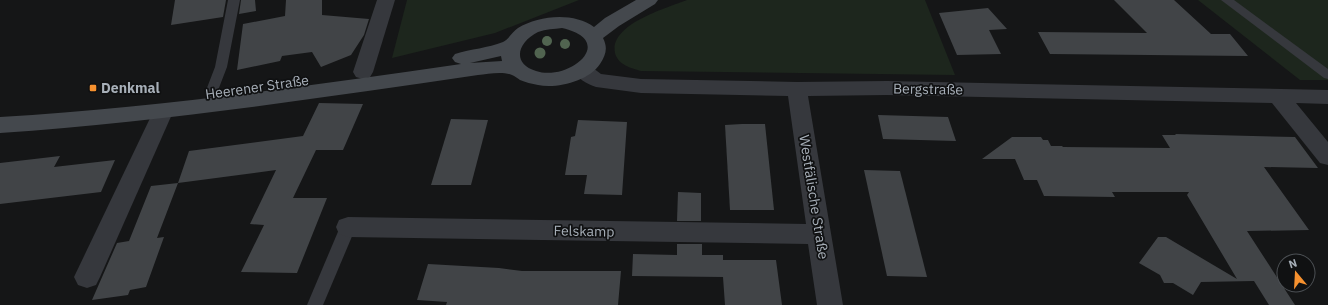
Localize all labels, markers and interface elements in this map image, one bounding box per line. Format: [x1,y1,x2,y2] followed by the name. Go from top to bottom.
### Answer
[204,71,310,103] street label: Heerener Straße
[101,79,160,97] place label: Denkmal
[893,79,963,99] street label: Bergstraße
[88,83,98,93] marker: Denkmal
[795,133,833,261] street label: Westfälische Straße
[553,221,615,241] street label: Felskamp
[1276,253,1316,293] north arrow
[1287,256,1299,271] text: N

